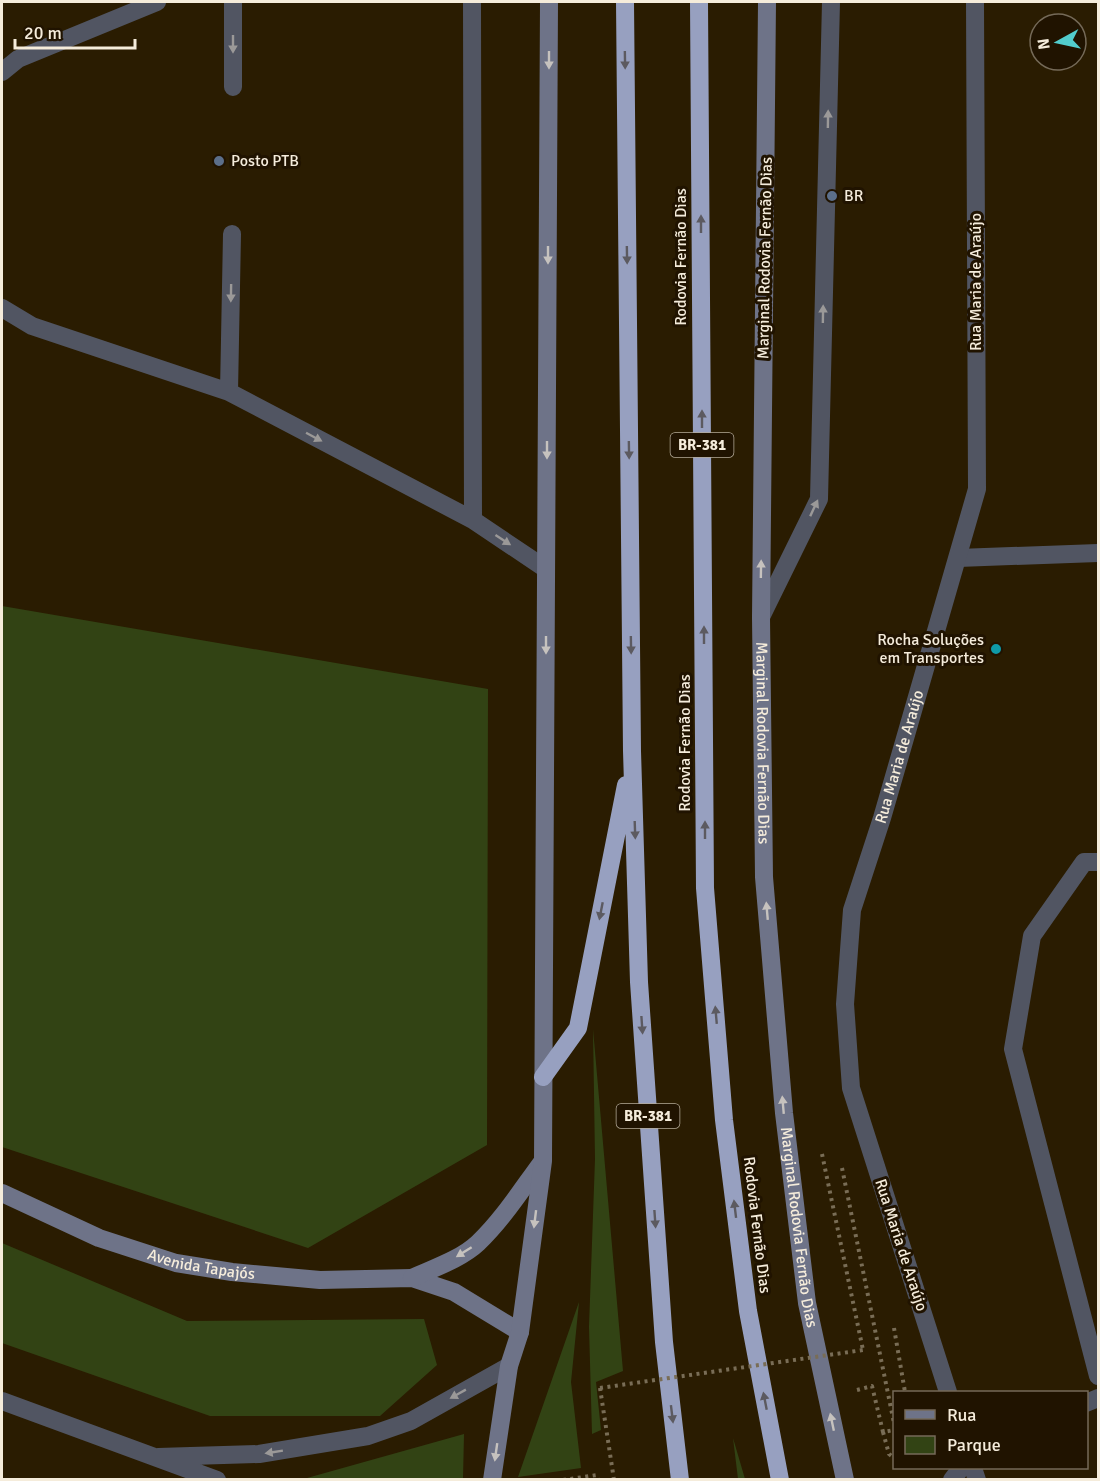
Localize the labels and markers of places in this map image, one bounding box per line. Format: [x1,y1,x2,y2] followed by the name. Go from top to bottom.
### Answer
[231,151,299,171] place label: Posto PTB
[212,154,226,168] marker: Posto PTB
[844,186,864,206] place label: BR
[825,189,839,203] marker: BR
[877,630,984,668] place label: Rocha Soluções em Transportes
[989,642,1003,656] marker: Rocha Soluções em Transportes

